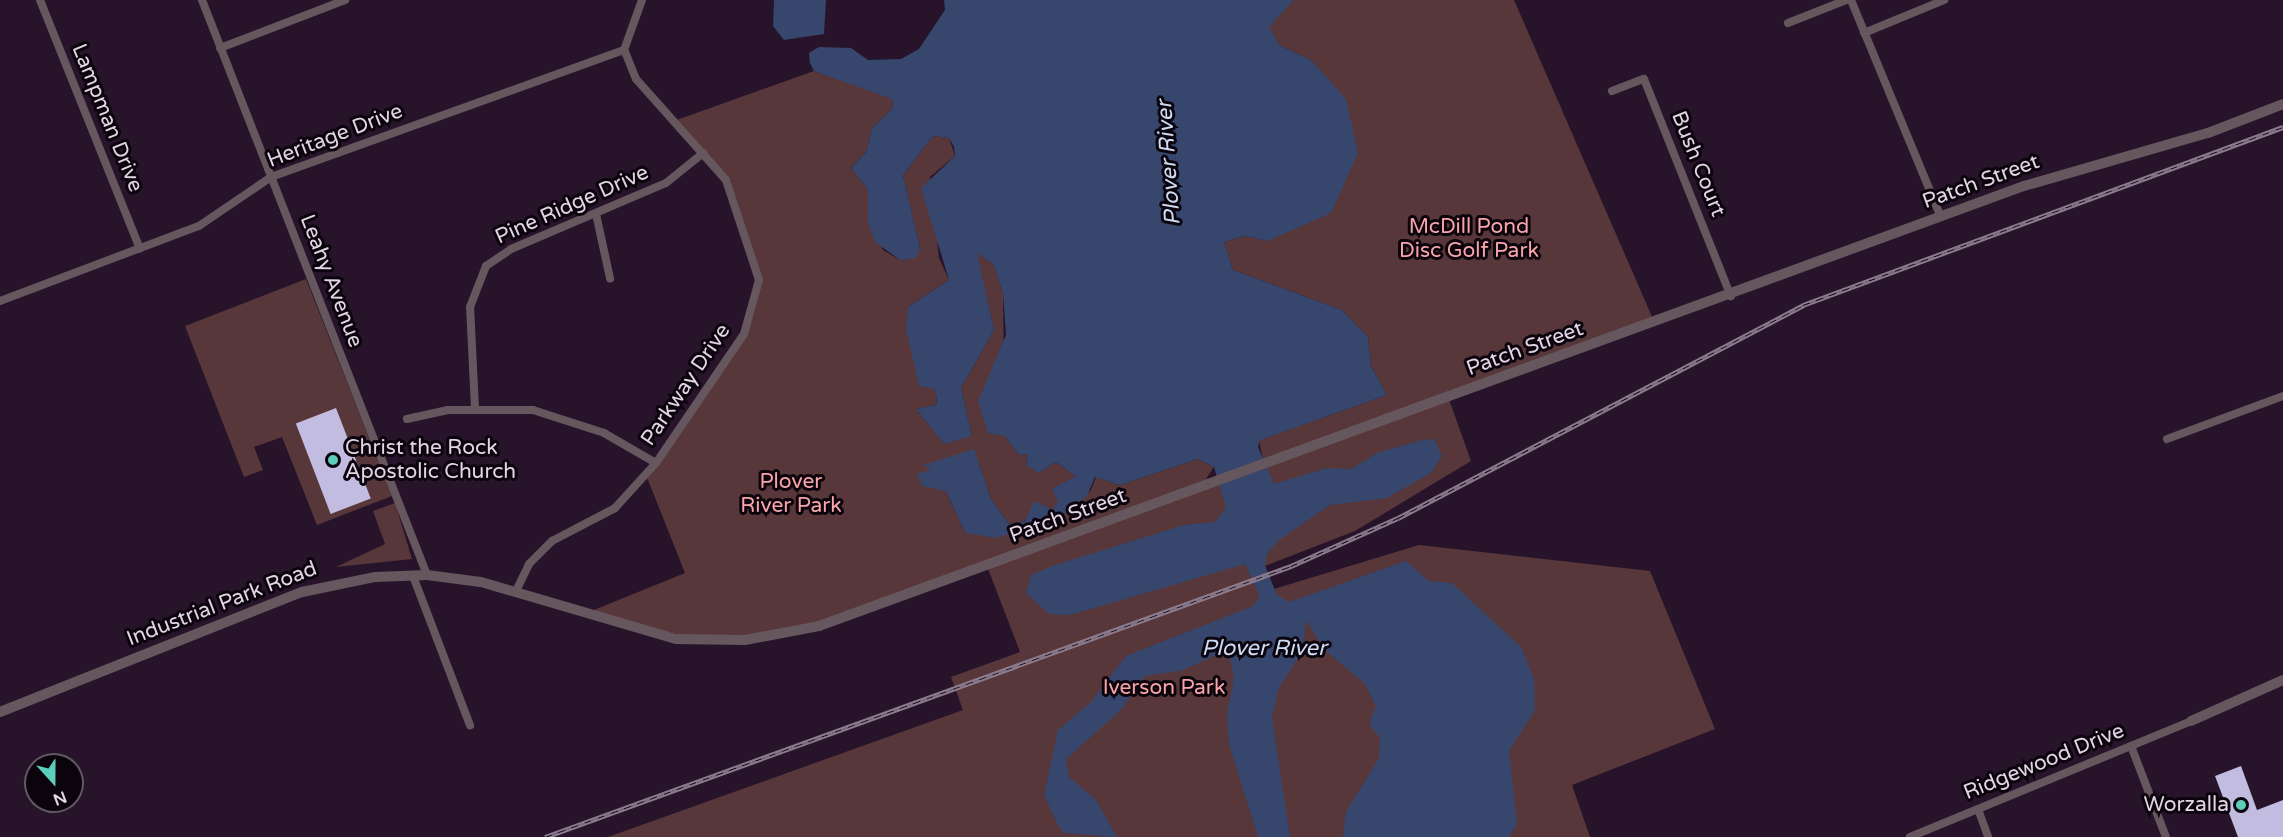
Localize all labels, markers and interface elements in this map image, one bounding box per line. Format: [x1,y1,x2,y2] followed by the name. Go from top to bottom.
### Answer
[66,40,148,196] street label: Lampman Drive
[264,99,406,173] street label: Heritage Drive
[1151,100,1187,226] water label: Plover River
[1665,108,1731,220] street label: Bush Court
[1919,149,2043,215] street label: Patch Street
[491,160,653,250] street label: Pine Ridge Drive
[294,211,368,351] street label: Leahy Avenue
[1399,214,1539,264] park label: McDill Pond Disc Golf Park
[1463,316,1587,382] street label: Patch Street
[636,319,736,451] street label: Parkway Drive
[345,435,516,485] place label: Christ the Rock Apostolic Church
[326,453,340,467] marker: Christ the Rock Apostolic Church
[740,469,842,519] park label: Plover River Park
[1006,483,1130,549] street label: Patch Street
[123,556,321,652] street label: Industrial Park Road
[1202,636,1326,662] water label: Plover River
[1103,675,1225,701] park label: Iverson Park
[1960,718,2128,806] street label: Ridgewood Drive
[24,753,84,813] north arrow
[50,786,69,810] text: N
[2143,792,2229,818] place label: Worzalla
[2234,798,2248,812] marker: Worzalla

